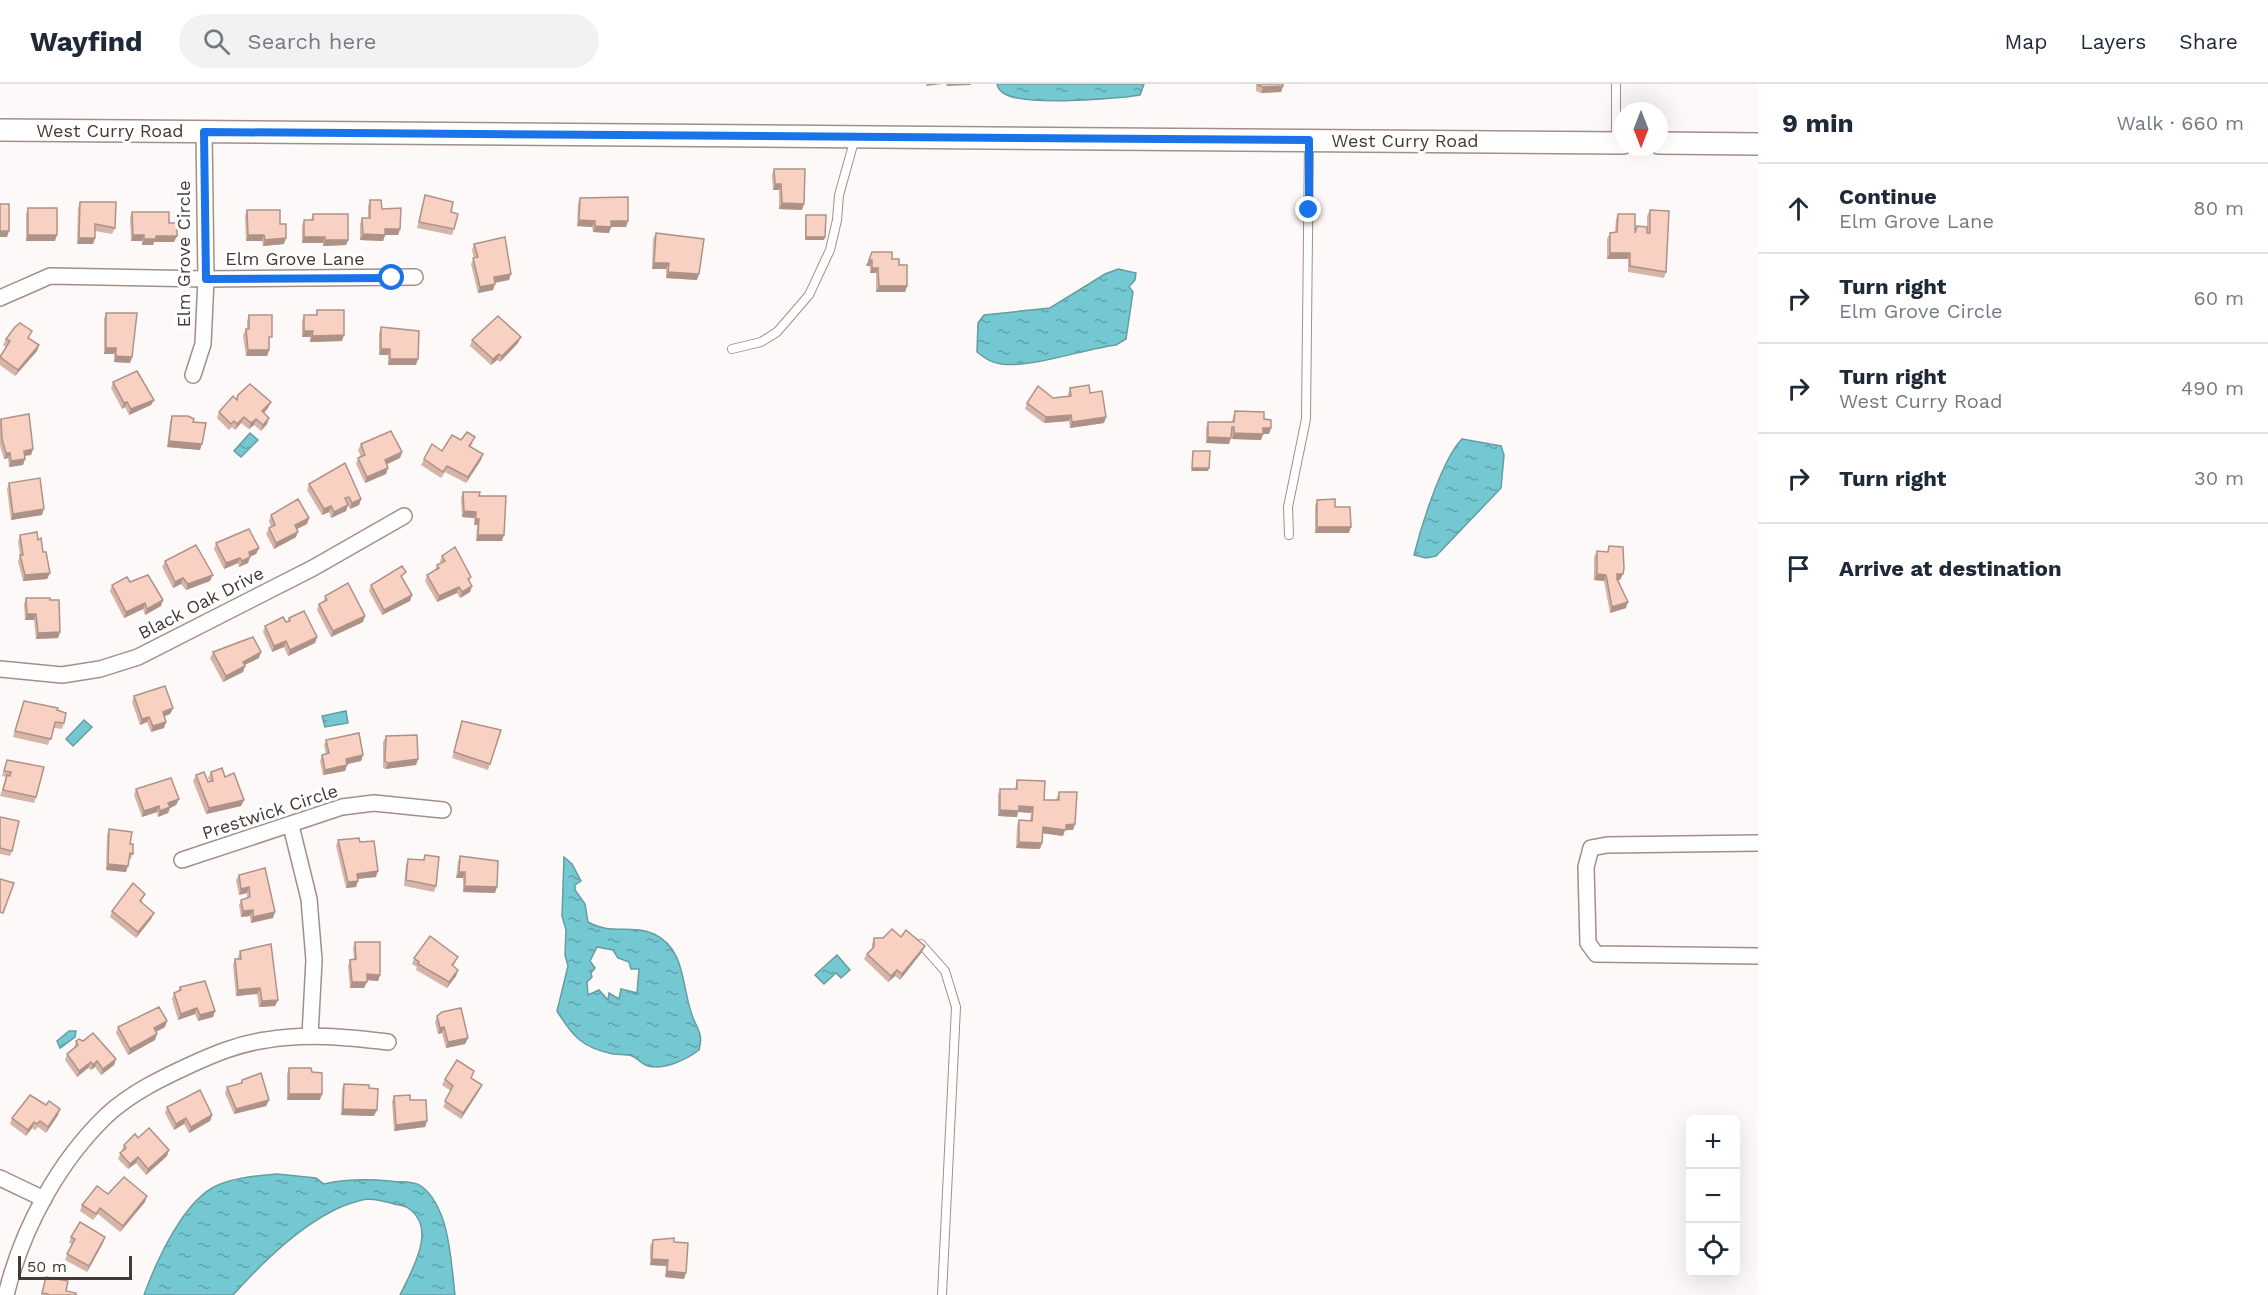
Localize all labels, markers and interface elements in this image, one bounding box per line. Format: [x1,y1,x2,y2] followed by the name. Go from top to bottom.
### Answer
[179,14,599,68] search box
[30,25,143,58] text: Wayfind
[200,25,233,58] icon: search
[248,29,377,54] text: Search here
[2004,29,2047,54] text: Map
[2080,29,2146,54] text: Layers
[2179,29,2238,54] text: Share
[1614,102,1668,156] north arrow
[1782,108,1854,138] text: 9 min
[2116,111,2244,135] text: Walk · 660 m
[36,120,184,141] street label: West Curry Road
[1331,130,1479,151] street label: West Curry Road
[173,180,194,328] street label: Elm Grove Circle
[1839,184,1937,209] text: Continue
[1782,192,1815,225] icon: ahead
[1295,196,1321,222] route end
[2193,196,2244,220] text: 80 m
[1839,209,1994,233] text: Elm Grove Lane
[225,248,365,269] street label: Elm Grove Lane
[378,264,404,290] route start
[1839,274,1946,299] text: Turn right
[1782,282,1815,315] icon: right
[2194,286,2244,310] text: 60 m
[1839,299,2003,323] text: Elm Grove Circle
[1839,364,1946,389] text: Turn right
[1782,372,1815,405] icon: right
[2181,376,2244,400] text: 490 m
[1839,389,2003,413] text: West Curry Road
[1782,462,1815,495] icon: right
[1839,466,1946,491] text: Turn right
[2194,466,2244,490] text: 30 m
[1782,552,1815,585] icon: arrive
[1839,556,2062,581] text: Arrive at destination
[135,562,267,643] street label: Black Oak Drive
[199,780,340,843] street label: Prestwick Circle
[1686,1115,1740,1277] map controls
[1686,1115,1740,1169] button: +
[1686,1169,1740,1223] button: −
[1686,1223,1740,1277] button: locate
[18,1253,132,1280] scale bar
[27,1257,67,1276] text: 50 m

